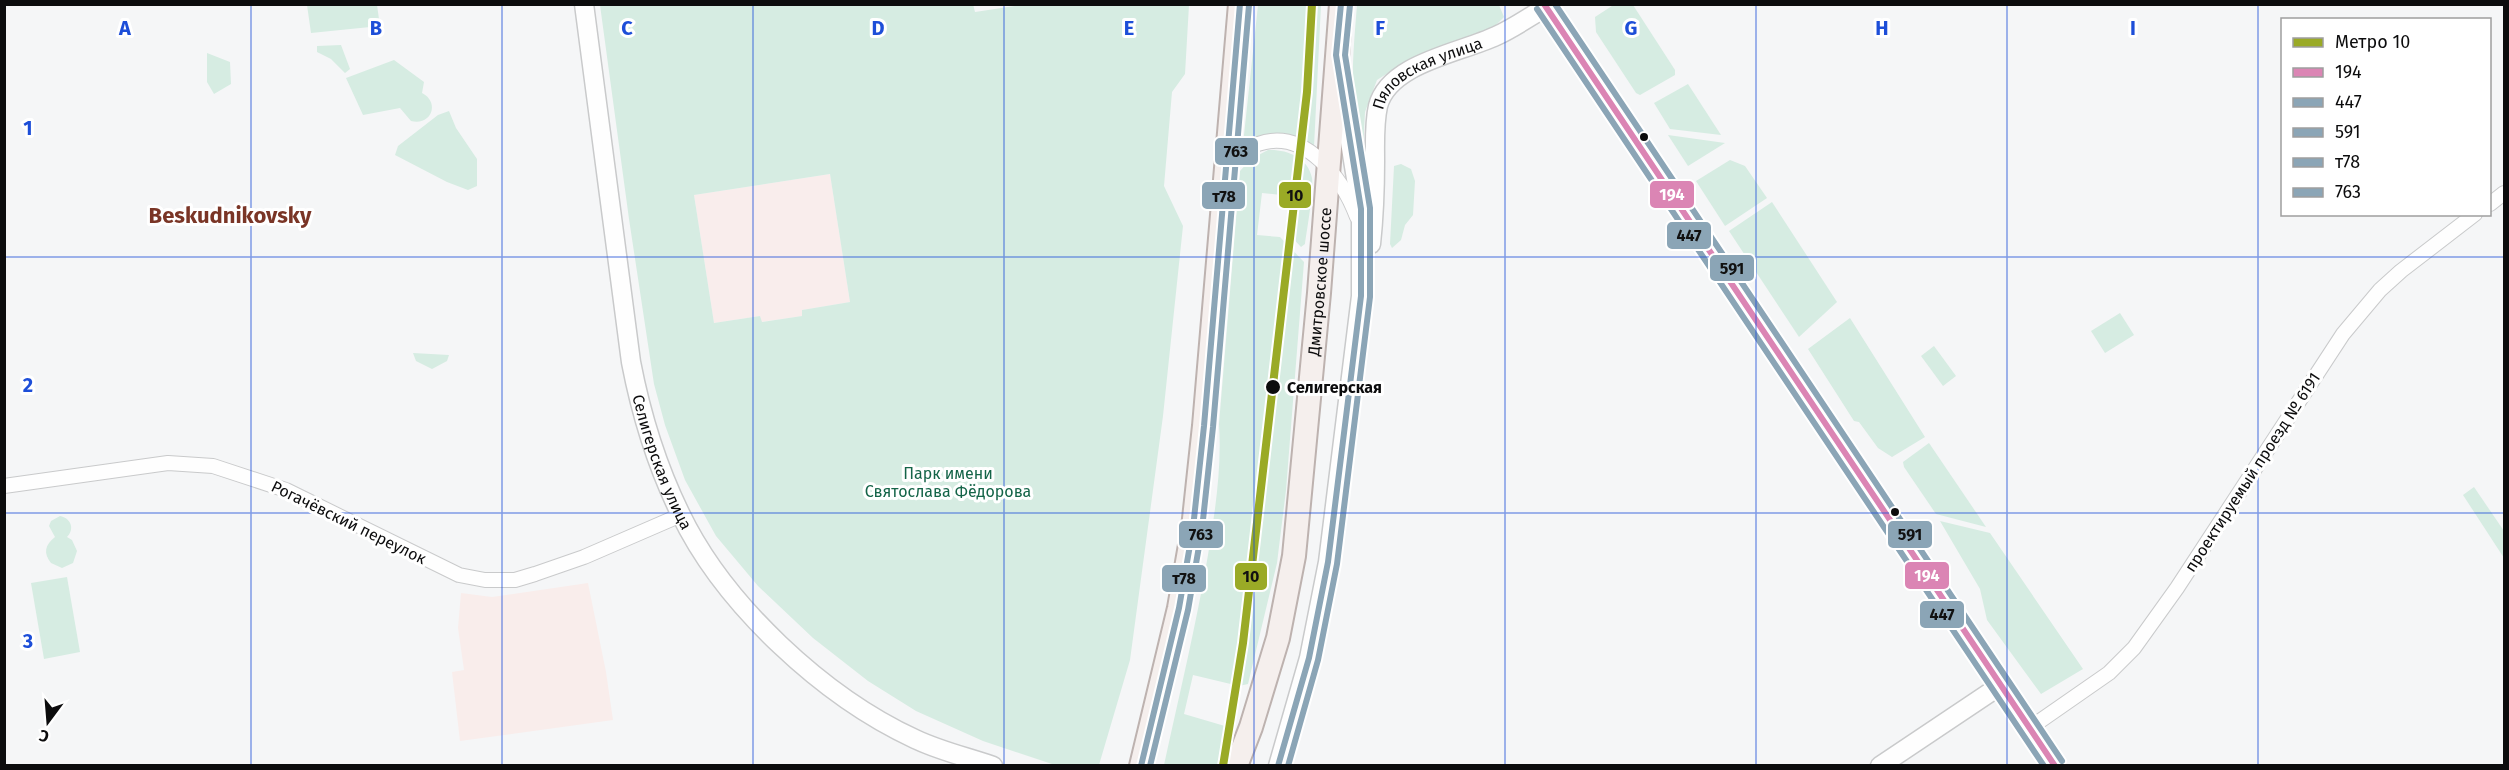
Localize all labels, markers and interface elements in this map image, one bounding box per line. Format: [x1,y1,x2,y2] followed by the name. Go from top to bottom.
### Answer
[118,16,132,40] text: A
[370,16,382,40] text: B
[621,16,633,40] text: C
[871,16,885,40] text: D
[1124,16,1134,40] text: E
[1375,16,1385,40] text: F
[1625,16,1637,40] text: G
[1875,16,1889,40] text: H
[2130,16,2136,40] text: I
[2281,18,2491,216] legend
[2335,31,2410,53] text: Метро 10
[1368,33,1485,112] street label: Пяловская улица
[2335,61,2362,83] text: 194
[2335,91,2362,113] text: 447
[23,116,33,140] text: 1
[2335,121,2361,143] text: 591
[1638,131,1650,143] unlabelled marker
[1214,137,1259,166] line badge: 763
[1224,142,1248,161] text: 763
[2335,151,2360,173] text: т78
[1649,180,1695,209] line badge: 194
[1201,181,1246,210] line badge: т78
[1278,181,1312,209] line badge: 10
[2335,181,2361,203] text: 763
[1659,185,1685,204] text: 194
[1287,186,1303,205] text: 10
[1212,187,1236,206] text: т78
[149,202,312,229] district label: Beskudnikovsky
[1304,207,1335,358] street label: Дмитровское шоссе
[1666,221,1712,250] line badge: 447
[1676,226,1702,245] text: 447
[1709,254,1755,282] line badge: 591
[1720,259,1744,278] text: 591
[2181,369,2324,576] street label: проектируемый проезд № 6191
[23,373,33,397] text: 2
[1264,378,1282,396] marker: Селигерская
[1287,378,1382,397] place label: Селигерская
[628,393,696,533] street label: Селигерская улица
[865,464,1031,501] park label: Парк имени Святослава Фёдорова
[268,477,430,569] street label: Рогачёвский переулок
[1889,506,1901,518] unlabelled marker
[1178,520,1224,549] line badge: 763
[1887,520,1933,549] line badge: 591
[1189,525,1213,544] text: 763
[1898,525,1922,544] text: 591
[1904,561,1950,590] line badge: 194
[1234,562,1268,591] line badge: 10
[1161,564,1207,593] line badge: т78
[1914,566,1940,585] text: 194
[1243,567,1259,586] text: 10
[1172,569,1196,588] text: т78
[1919,600,1965,629] line badge: 447
[1929,605,1955,624] text: 447
[22,629,33,653] text: 3
[18,692,78,752] north arrow
[36,725,51,746] text: С

